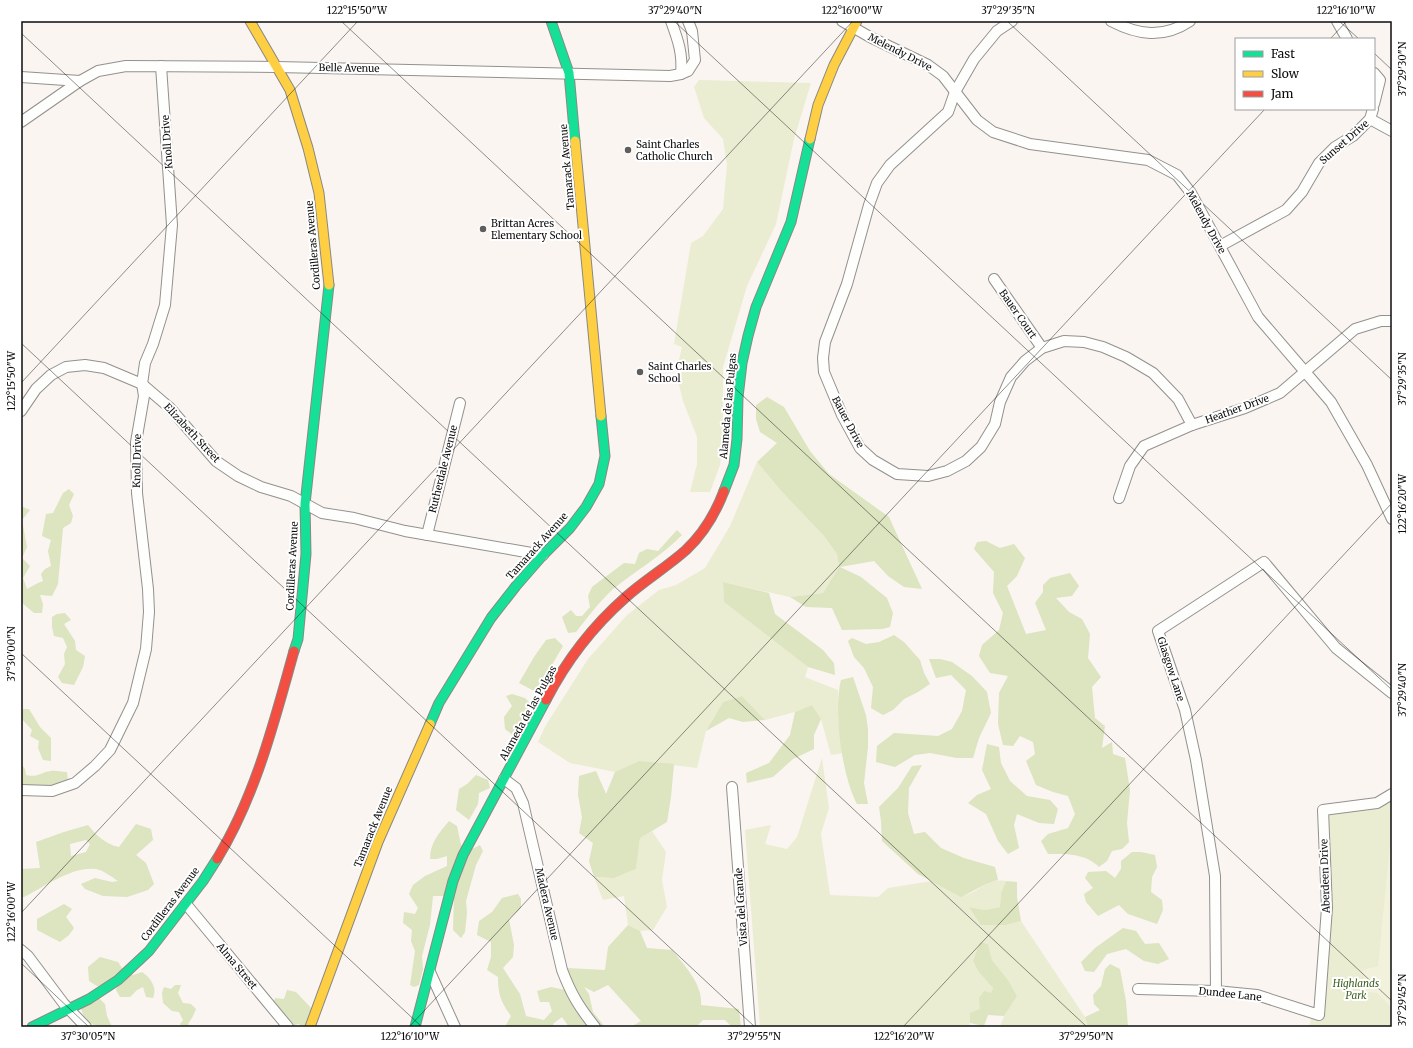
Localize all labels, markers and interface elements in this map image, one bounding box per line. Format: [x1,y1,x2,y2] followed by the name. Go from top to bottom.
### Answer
[327,4,388,17] text: 122°15'50"W
[648,4,702,17] text: 37°29'40"N
[822,4,883,17] text: 122°16'00"W
[981,4,1035,17] text: 37°29'35"N
[1317,4,1376,17] text: 122°16'10"W
[866,30,934,74] street label: Melendy Drive
[1235,38,1375,110] legend
[1396,41,1409,96] text: 37°29'30"N
[1271,46,1295,61] text: Fast
[318,61,380,75] street label: Belle Avenue
[1271,66,1300,81] text: Slow
[1270,86,1294,101] text: Jam
[159,115,175,169] street label: Knoll Drive
[1317,117,1371,167] street label: Sunset Drive
[557,124,577,210] street label: Tamarack Avenue
[636,138,713,163] place label: Saint Charles Catholic Church
[623,145,633,155] marker: Saint Charles Catholic Church
[1183,188,1229,256] street label: Melendy Drive
[303,200,323,290] street label: Cordilleras Avenue
[491,217,582,242] place label: Brittan Acres Elementary School
[478,224,488,234] marker: Brittan Acres Elementary School
[996,287,1040,341] street label: Bauer Court
[5,350,18,411] text: 122°15'50"W
[717,352,739,461] street label: Alameda de las Pulgas
[1396,352,1409,406] text: 37°29'35"N
[648,360,712,385] place label: Saint Charles School
[635,367,645,377] marker: Saint Charles School
[1203,391,1271,427] street label: Heather Drive
[829,394,867,450] street label: Bauer Drive
[161,401,223,466] street label: Elizabeth Street
[426,424,460,514] street label: Rutherdale Avenue
[130,434,144,488] street label: Knoll Drive
[1396,473,1409,534] text: 122°16'20"W
[503,510,571,582] street label: Tamarack Avenue
[283,521,301,611] street label: Cordilleras Avenue
[5,626,18,682] text: 37°30'00"N
[1154,635,1188,703] street label: Glasgow Lane
[496,663,559,764] street label: Alameda de las Pulgas
[1396,663,1409,717] text: 37°29'40"N
[351,785,395,869] street label: Tamarack Avenue
[1317,839,1333,914] street label: Aberdeen Drive
[138,864,202,944] street label: Cordilleras Avenue
[532,867,562,941] street label: Madera Avenue
[732,868,750,947] street label: Vista del Grande
[5,881,18,942] text: 122°16'00"W
[213,939,260,992] street label: Alma Street
[1396,973,1409,1026] text: 37°29'45"N
[1332,977,1379,1002] park label: Highlands Park
[1198,984,1262,1004] street label: Dundee Lane
[61,1030,116,1043] text: 37°30'05"N
[381,1030,440,1043] text: 122°16'10"W
[727,1030,781,1043] text: 37°29'55"N
[874,1030,935,1043] text: 122°16'20"W
[1059,1030,1114,1043] text: 37°29'50"N

